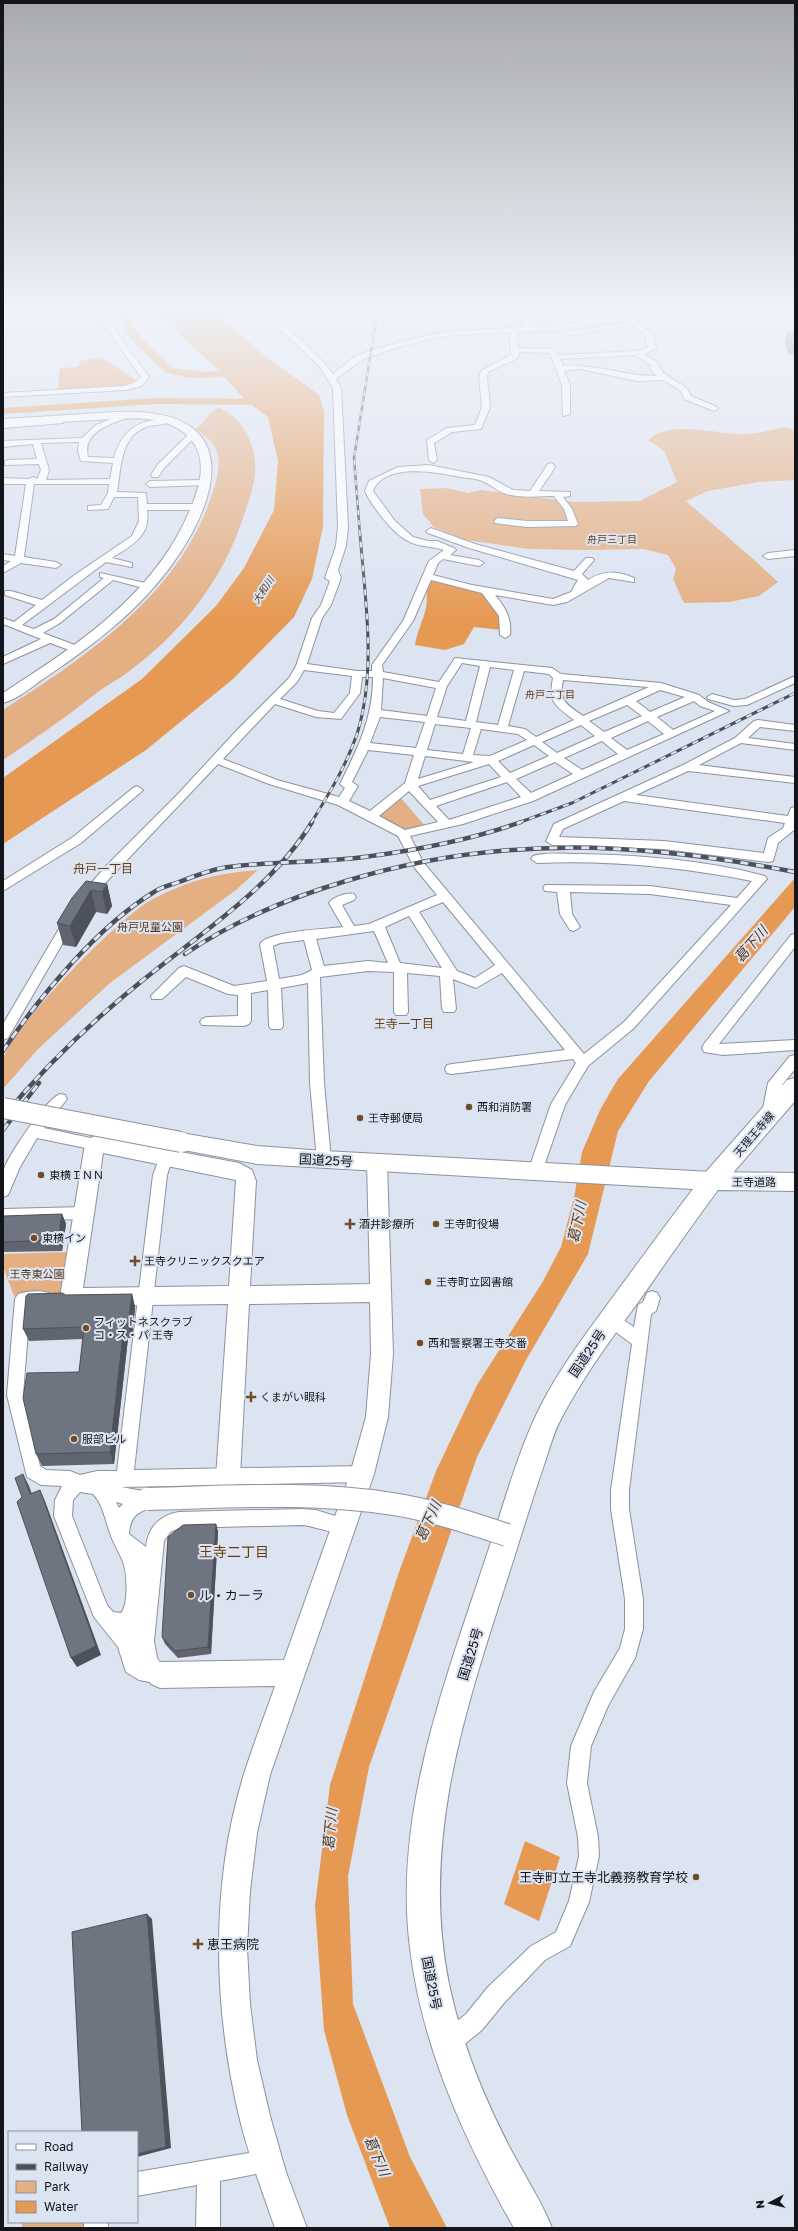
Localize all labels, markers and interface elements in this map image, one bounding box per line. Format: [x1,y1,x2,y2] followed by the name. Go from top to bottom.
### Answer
[587,533,637,545] district label: 舟戸三丁目
[250,573,277,606] water label: 大和川
[525,688,575,700] district label: 舟戸二丁目
[73,861,133,876] district label: 舟戸一丁目
[117,920,183,933] park label: 舟戸児童公園
[730,921,772,965] water label: 葛下川
[374,1016,434,1031] district label: 王寺一丁目
[477,1100,532,1113] place label: 西和消防署
[464,1102,474,1112] marker: 西和消防署
[731,1109,777,1159] street label: 天理王寺線
[368,1111,423,1124] place label: 王寺郵便局
[355,1113,365,1123] marker: 王寺郵便局
[299,1151,353,1169] street label: 国道25号
[49,1168,104,1181] place label: 東横ＩＮＮ
[36,1170,46,1180] marker: 東横ＩＮＮ
[732,1175,776,1188] street label: 王寺道路
[564,1198,590,1244] water label: 葛下川
[359,1217,415,1230] place label: 酒井診療所
[444,1217,499,1230] place label: 王寺町役場
[344,1218,356,1230] marker: 酒井診療所
[431,1219,441,1229] marker: 王寺町役場
[42,1231,86,1244] place label: 東横イン
[29,1233,39,1243] marker: 東横イン
[144,1254,265,1267] place label: 王寺クリニックスクエア
[129,1255,141,1267] marker: 王寺クリニックスクエア
[10,1267,65,1280] park label: 王寺東公園
[436,1275,513,1288] place label: 王寺町立図書館
[423,1277,433,1287] marker: 王寺町立図書館
[94,1315,193,1341] place label: フィットネスクラブ コ・ス・パ 王寺
[81,1323,91,1333] marker: フィットネスクラブ コ・ス・パ 王寺
[565,1326,609,1380] street label: 国道25号
[428,1336,527,1349] place label: 西和警察署王寺交番
[415,1338,425,1348] marker: 西和警察署王寺交番
[260,1390,326,1403] place label: くまがい眼科
[245,1391,257,1403] marker: くまがい眼科
[82,1432,126,1445] place label: 服部ビル
[69,1434,79,1444] marker: 服部ビル
[411,1496,445,1543] water label: 葛下川
[199,1543,269,1560] district label: 王寺二丁目
[199,1587,264,1603] place label: ル・カーラ
[186,1590,196,1600] marker: ル・カーラ
[454,1626,486,1682] street label: 国道25号
[319,1805,340,1851] water label: 葛下川
[519,1869,688,1885] place label: 王寺町立王寺北義務教育学校
[691,1872,701,1882] marker: 王寺町立王寺北義務教育学校
[207,1936,259,1952] place label: 恵王病院
[192,1938,204,1950] marker: 恵王病院
[419,1955,445,2011] street label: 国道25号
[8,2131,138,2223] legend
[361,2133,395,2180] water label: 葛下川
[44,2139,73,2154] text: Road
[44,2159,89,2174] text: Railway
[44,2179,70,2194] text: Park
[750,2183,790,2223] north arrow
[44,2199,78,2214] text: Water
[753,2199,767,2209] text: N

